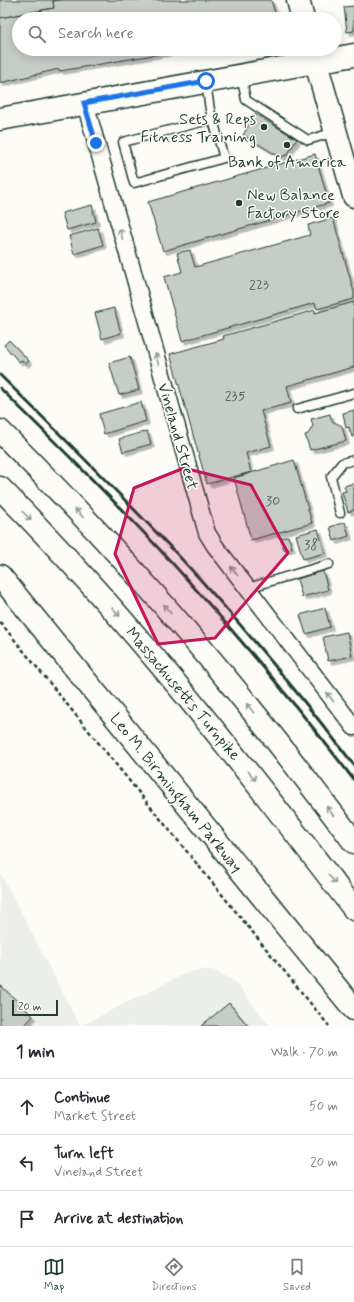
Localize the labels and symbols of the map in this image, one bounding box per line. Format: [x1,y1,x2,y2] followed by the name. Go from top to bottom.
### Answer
[197,72,215,90] route start
[140,109,256,148] place label: Sets & Reps Fitness Training
[259,122,269,132] marker: Sets & Reps Fitness Training
[87,134,105,152] route end
[282,140,292,150] marker: Bank of America
[228,152,346,173] place label: Bank of America
[247,185,340,224] place label: New Balance Factory Store
[234,198,244,208] marker: New Balance Factory Store
[117,228,124,241] one-way arrow
[249,276,269,294] house number: 223
[153,353,160,366] one-way arrow
[152,381,203,493] street label: Vineland Street
[225,387,245,405] house number: 235
[266,492,280,510] house number: 30
[74,508,84,518] one-way arrow
[22,511,32,521] one-way arrow
[304,536,318,554] house number: 38
[230,566,239,577] one-way arrow
[162,604,171,614] one-way arrow
[111,606,120,617] one-way arrow
[121,623,245,766] street label: Massachusetts Turnpike
[326,691,335,702] one-way arrow
[246,703,255,714] one-way arrow
[104,709,247,878] street label: Leo M. Birmingham Parkway
[248,771,257,782] one-way arrow
[326,805,335,816] one-way arrow
[327,874,336,885] one-way arrow
[12,998,58,1017] scale bar

